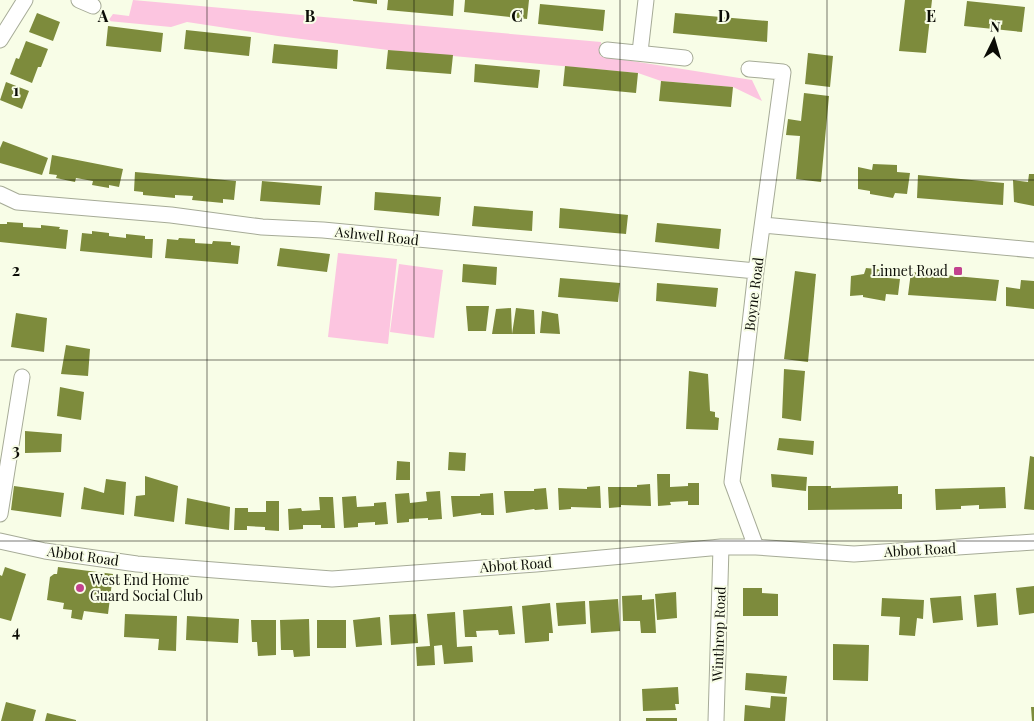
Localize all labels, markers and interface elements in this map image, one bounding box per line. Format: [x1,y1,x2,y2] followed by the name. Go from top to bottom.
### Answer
[97,5,109,26] text: A
[305,5,316,26] text: B
[511,5,523,26] text: C
[718,5,730,26] text: D
[926,5,936,26] text: E
[969,15,1019,65] north arrow
[989,17,1001,36] text: N
[13,79,19,100] text: 1
[333,222,420,249] street label: Ashwell Road
[740,256,767,332] street label: Boyne Road
[12,259,20,280] text: 2
[872,261,948,280] place label: Linnet Road
[952,265,964,277] marker: Linnet Road
[12,439,20,460] text: 3
[882,538,957,561] street label: Abbot Road
[45,541,120,570] street label: Abbot Road
[478,553,553,577] street label: Abbot Road
[89,570,203,605] place label: West End Home Guard Social Club
[74,582,86,594] marker: West End Home Guard Social Club
[707,586,730,683] street label: Winthrop Road
[12,620,20,641] text: 4

